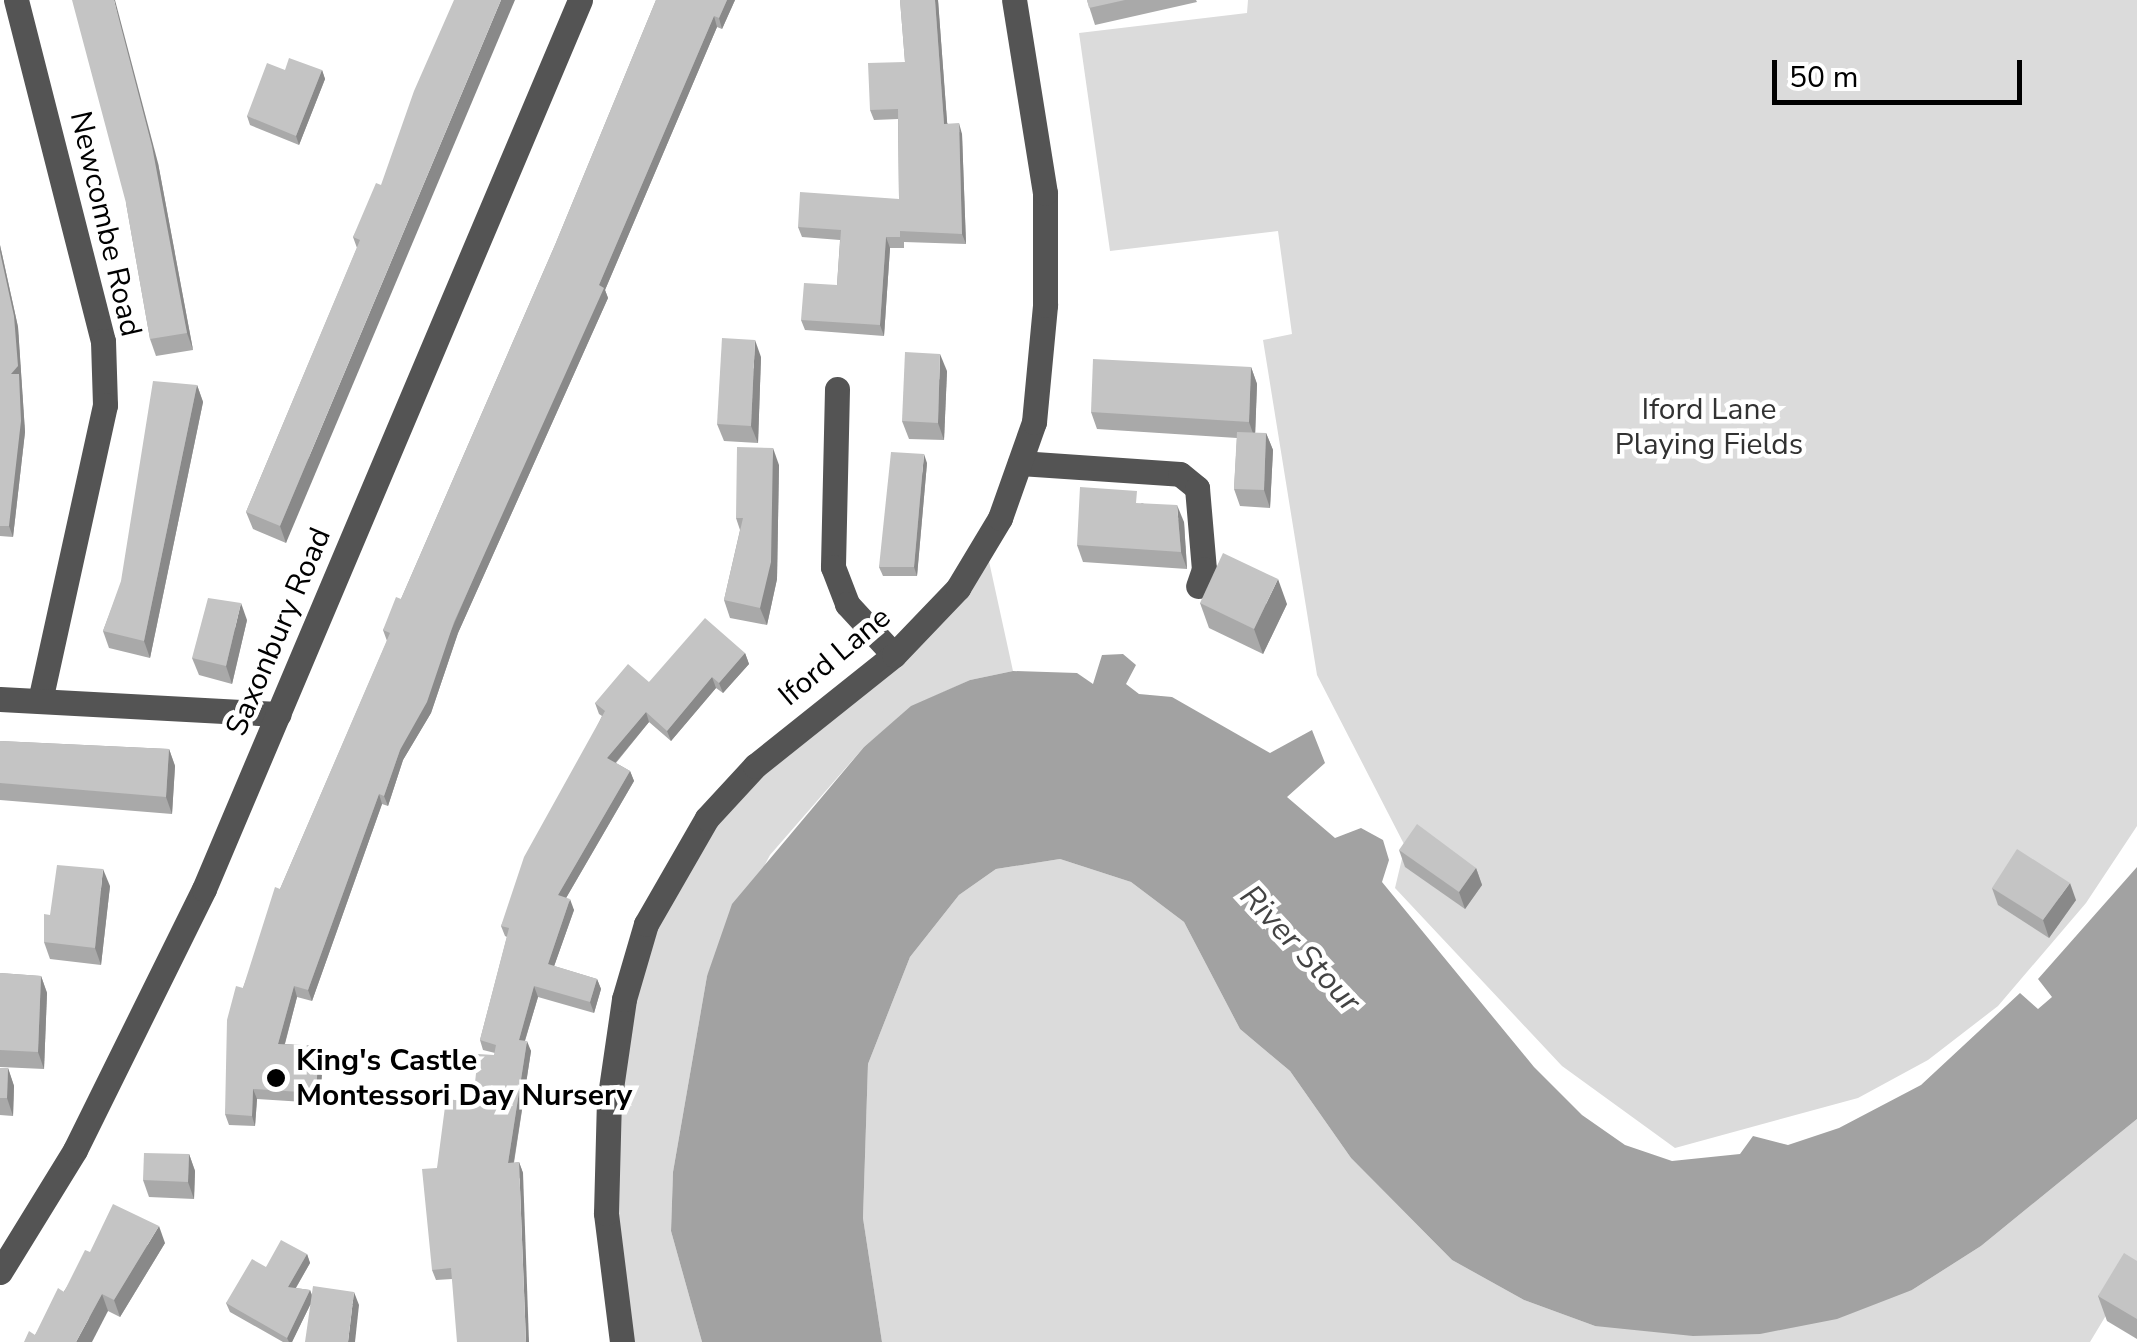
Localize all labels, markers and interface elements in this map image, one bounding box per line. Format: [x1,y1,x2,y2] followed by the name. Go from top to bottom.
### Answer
[1777,40,2027,102] scale bar
[1789,57,1858,98] text: 50 m
[62,108,148,340] street label: Newcombe Road
[1615,392,1803,462] park label: Iford Lane Playing Fields
[219,523,339,741] street label: Saxonbury Road
[772,600,898,714] street label: Iford Lane
[1232,878,1368,1020] water label: River Stour
[296,1043,632,1114] place label: King's Castle Montessori Day Nursery
[265,1067,287,1089] marker: King's Castle Montessori Day Nursery

